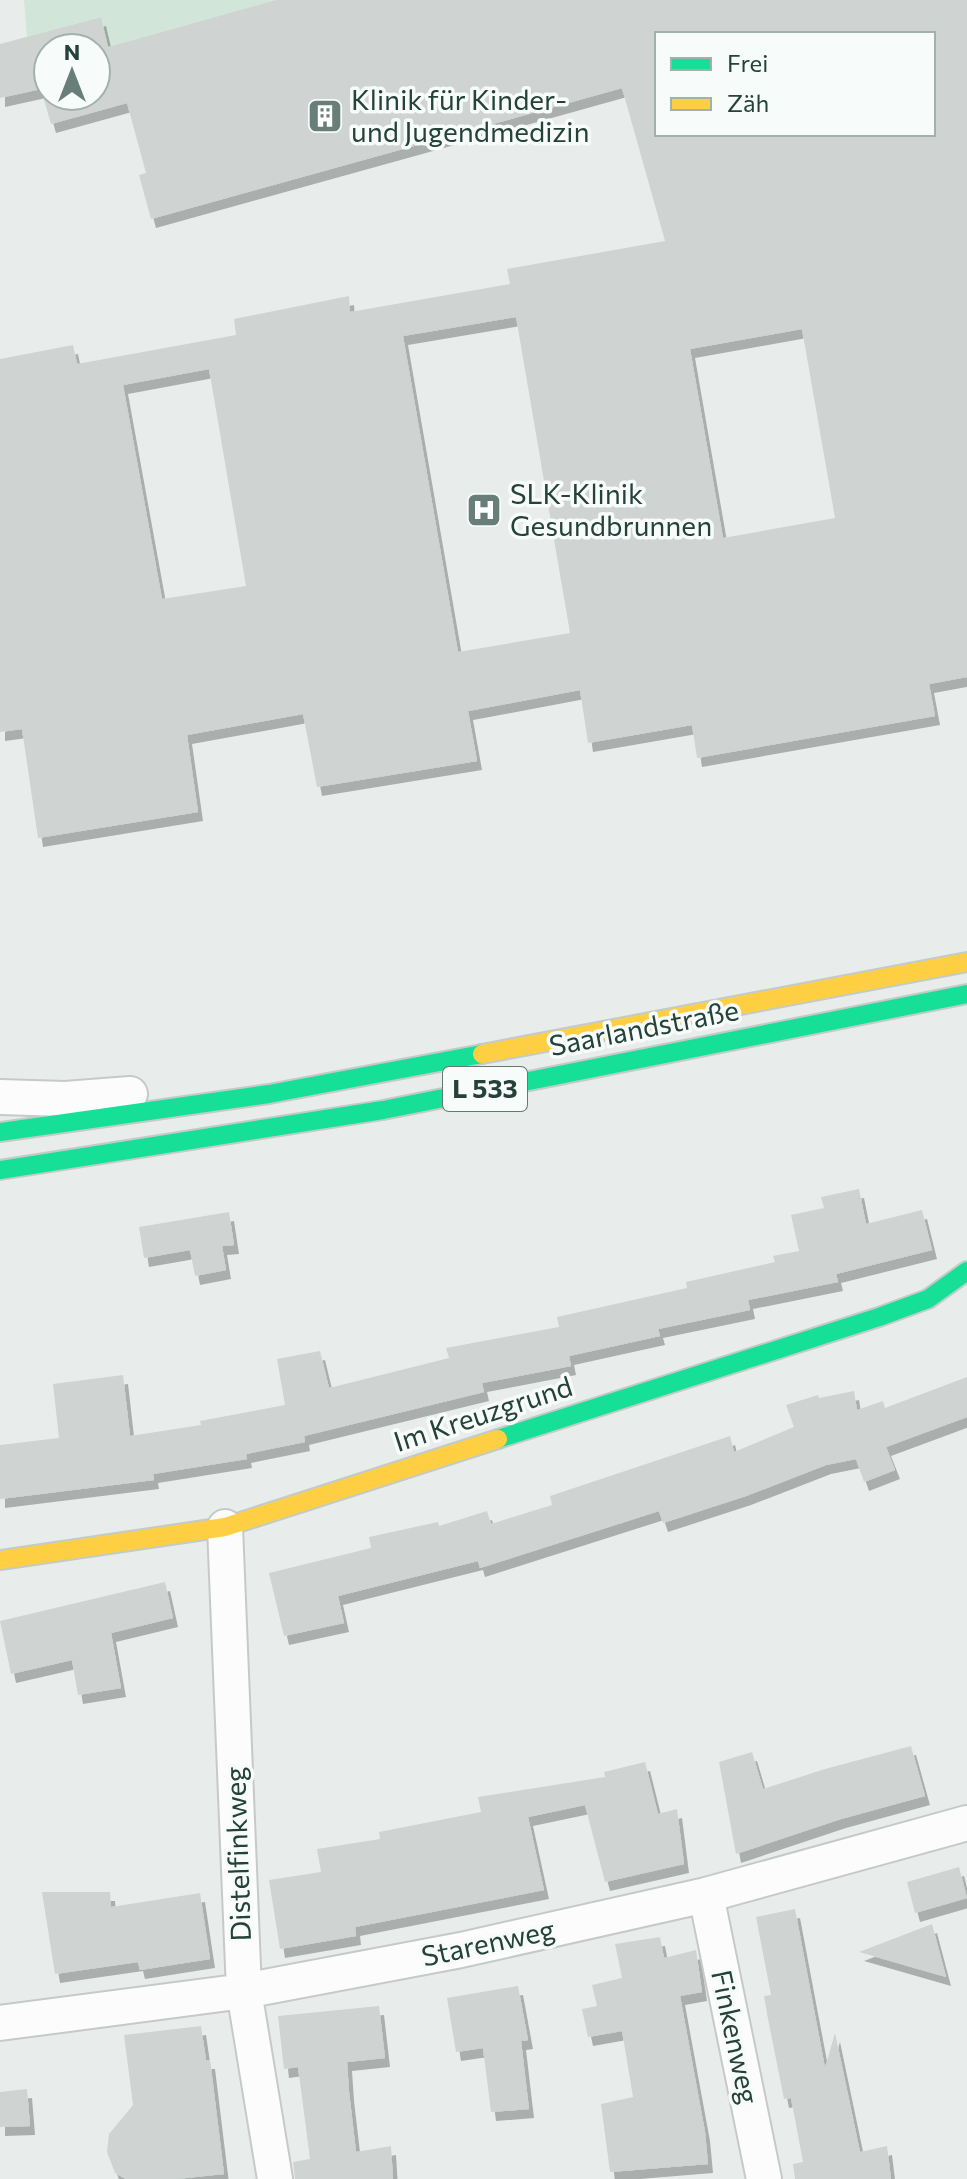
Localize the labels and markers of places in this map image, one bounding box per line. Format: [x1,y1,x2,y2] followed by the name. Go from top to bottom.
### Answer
[351,82,590,148] place label: Klinik für Kinder- und Jugendmedizin
[306,97,344,135] building icon: Klinik für Kinder- und Jugendmedizin
[510,476,712,542] place label: SLK-Klinik Gesundbrunnen
[465,491,503,529] hospital icon: SLK-Klinik Gesundbrunnen

